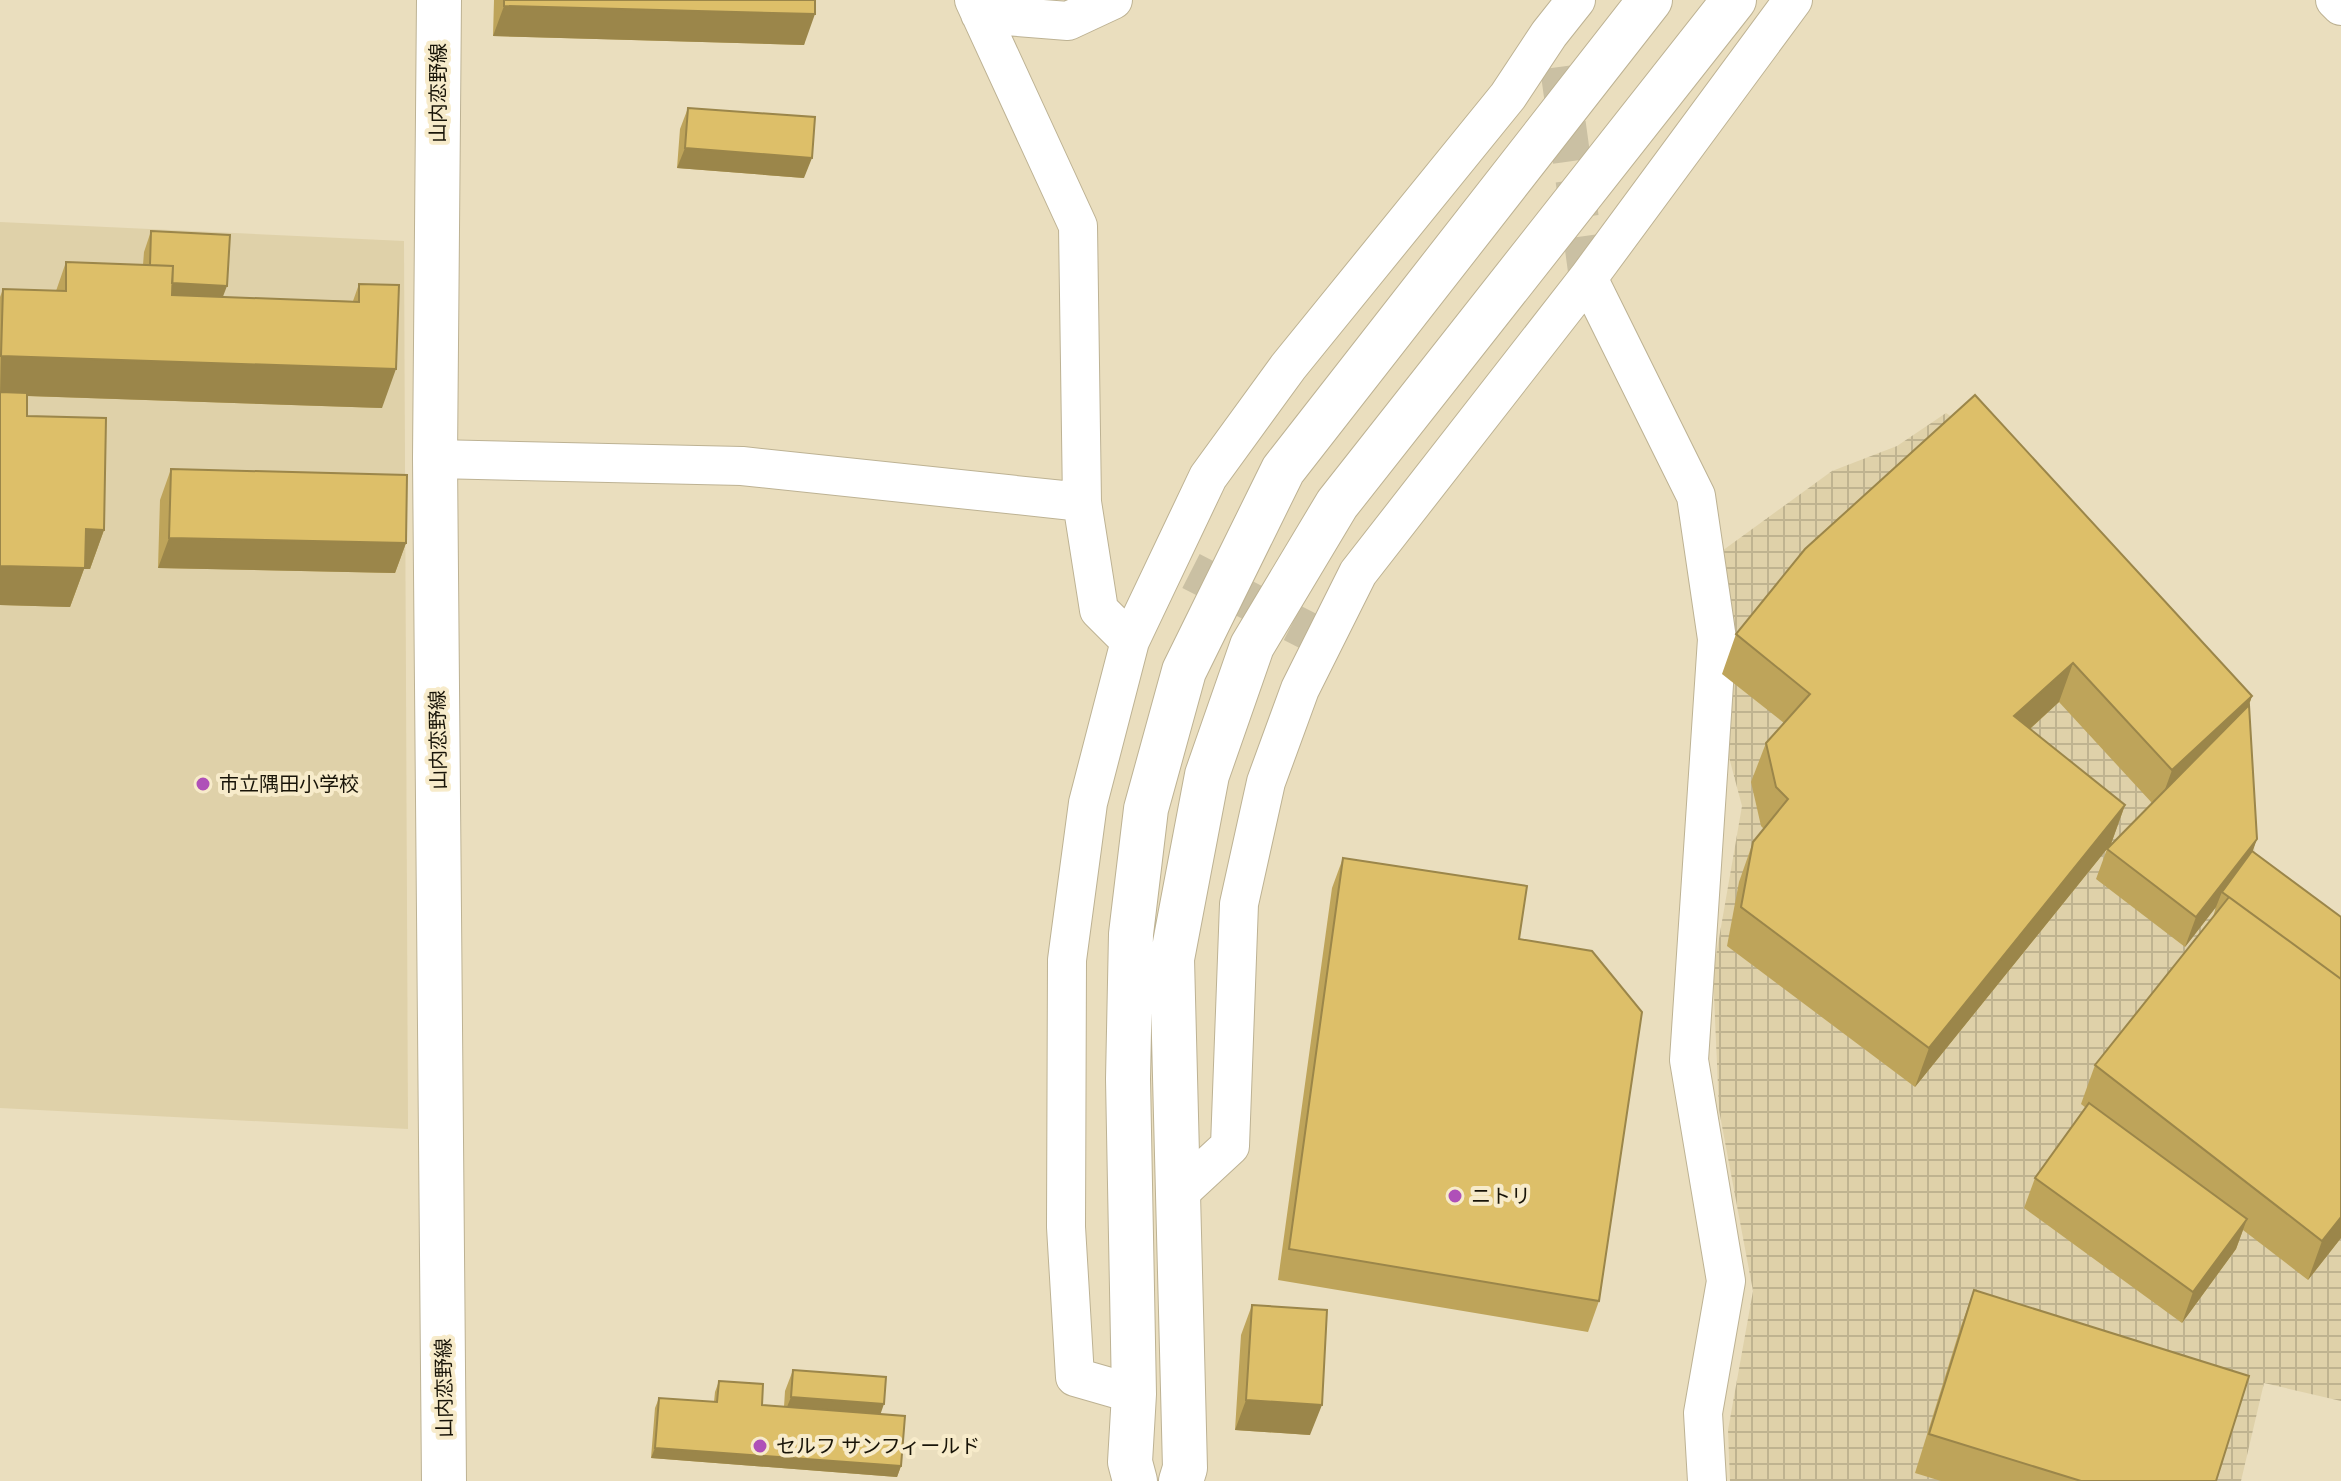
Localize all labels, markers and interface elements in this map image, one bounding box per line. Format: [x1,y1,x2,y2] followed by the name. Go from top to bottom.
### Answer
[426,43,450,143] street label: 山内恋野線
[425,690,451,790] street label: 山内恋野線
[219,772,359,796] place label: 市立隅田小学校
[194,775,212,793] marker: 市立隅田小学校
[1471,1184,1531,1208] place label: ニトリ
[1446,1187,1464,1205] marker: ニトリ
[431,1338,457,1438] street label: 山内恋野線
[776,1434,980,1458] place label: セルフ サンフィールド
[751,1437,769,1455] marker: セルフ サンフィールド

